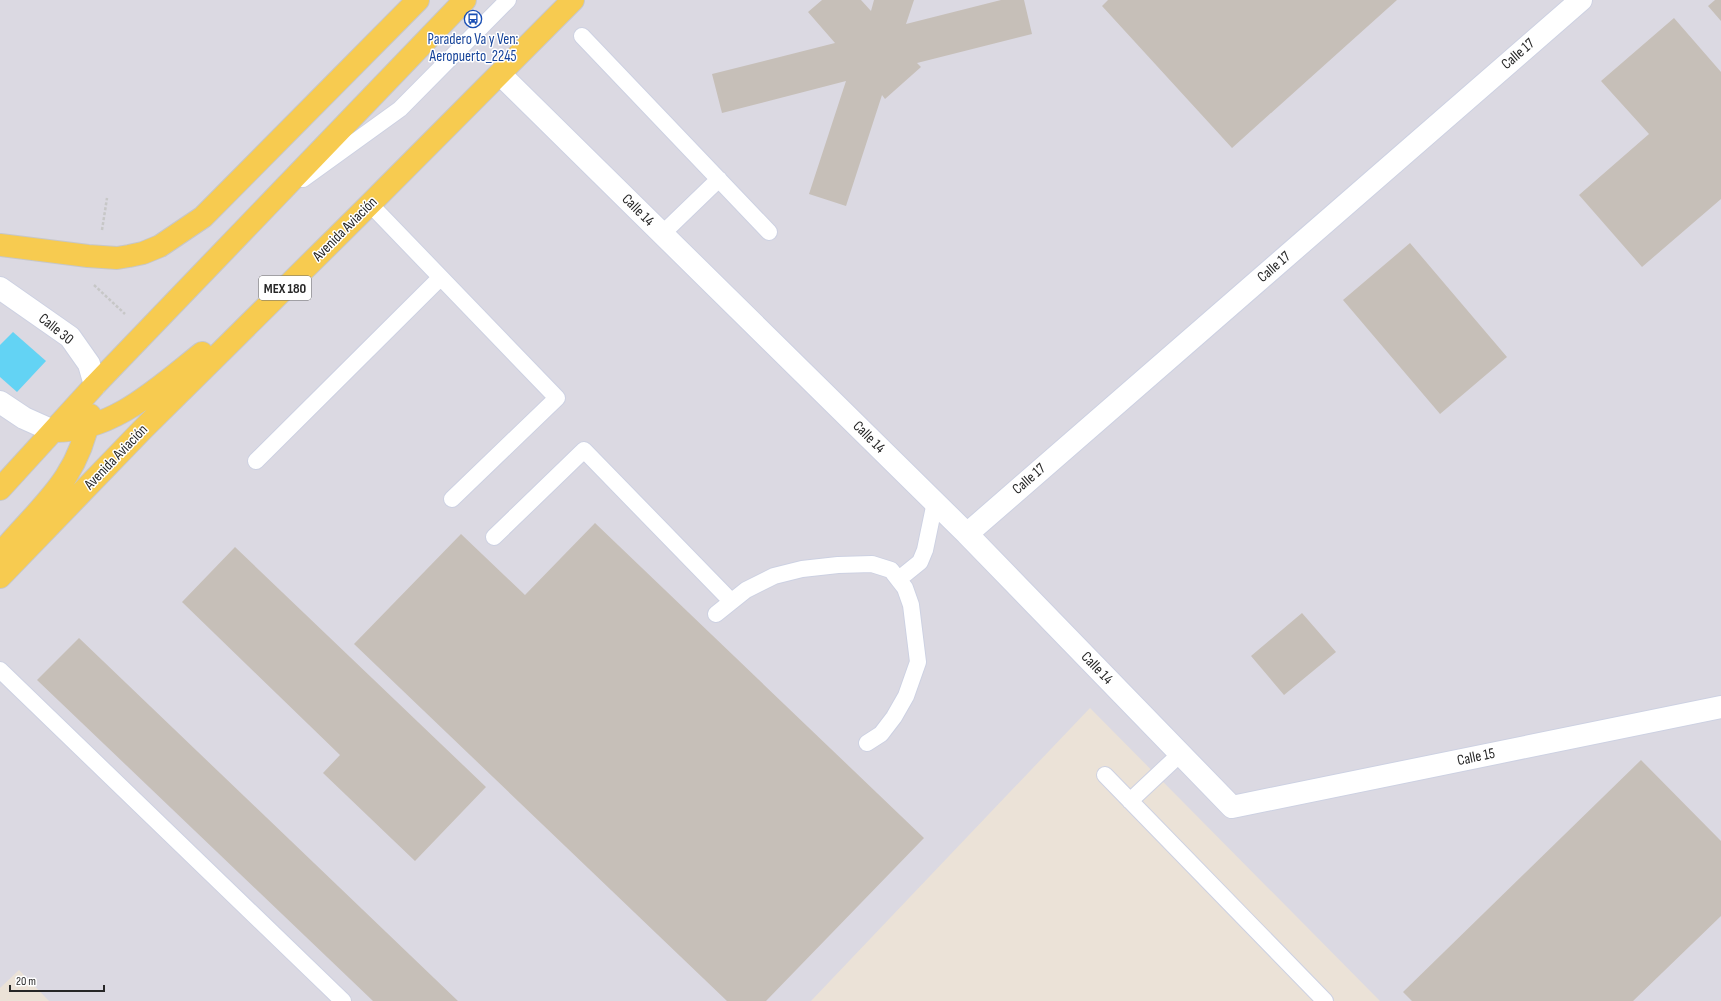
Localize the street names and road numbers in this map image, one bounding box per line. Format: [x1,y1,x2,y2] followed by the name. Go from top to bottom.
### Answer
[1497,34,1539,74] street label: Calle 17
[618,190,658,230] street label: Calle 14
[308,193,381,266] street label: Avenida Aviación
[1253,247,1295,287] street label: Calle 17
[259,276,311,300] road number: MEX 180
[35,309,77,349] street label: Calle 30
[849,417,889,457] street label: Calle 14
[79,420,152,494] street label: Avenida Aviación
[1008,459,1050,499] street label: Calle 17
[1077,648,1117,688] street label: Calle 14
[1455,744,1497,770] street label: Calle 15

